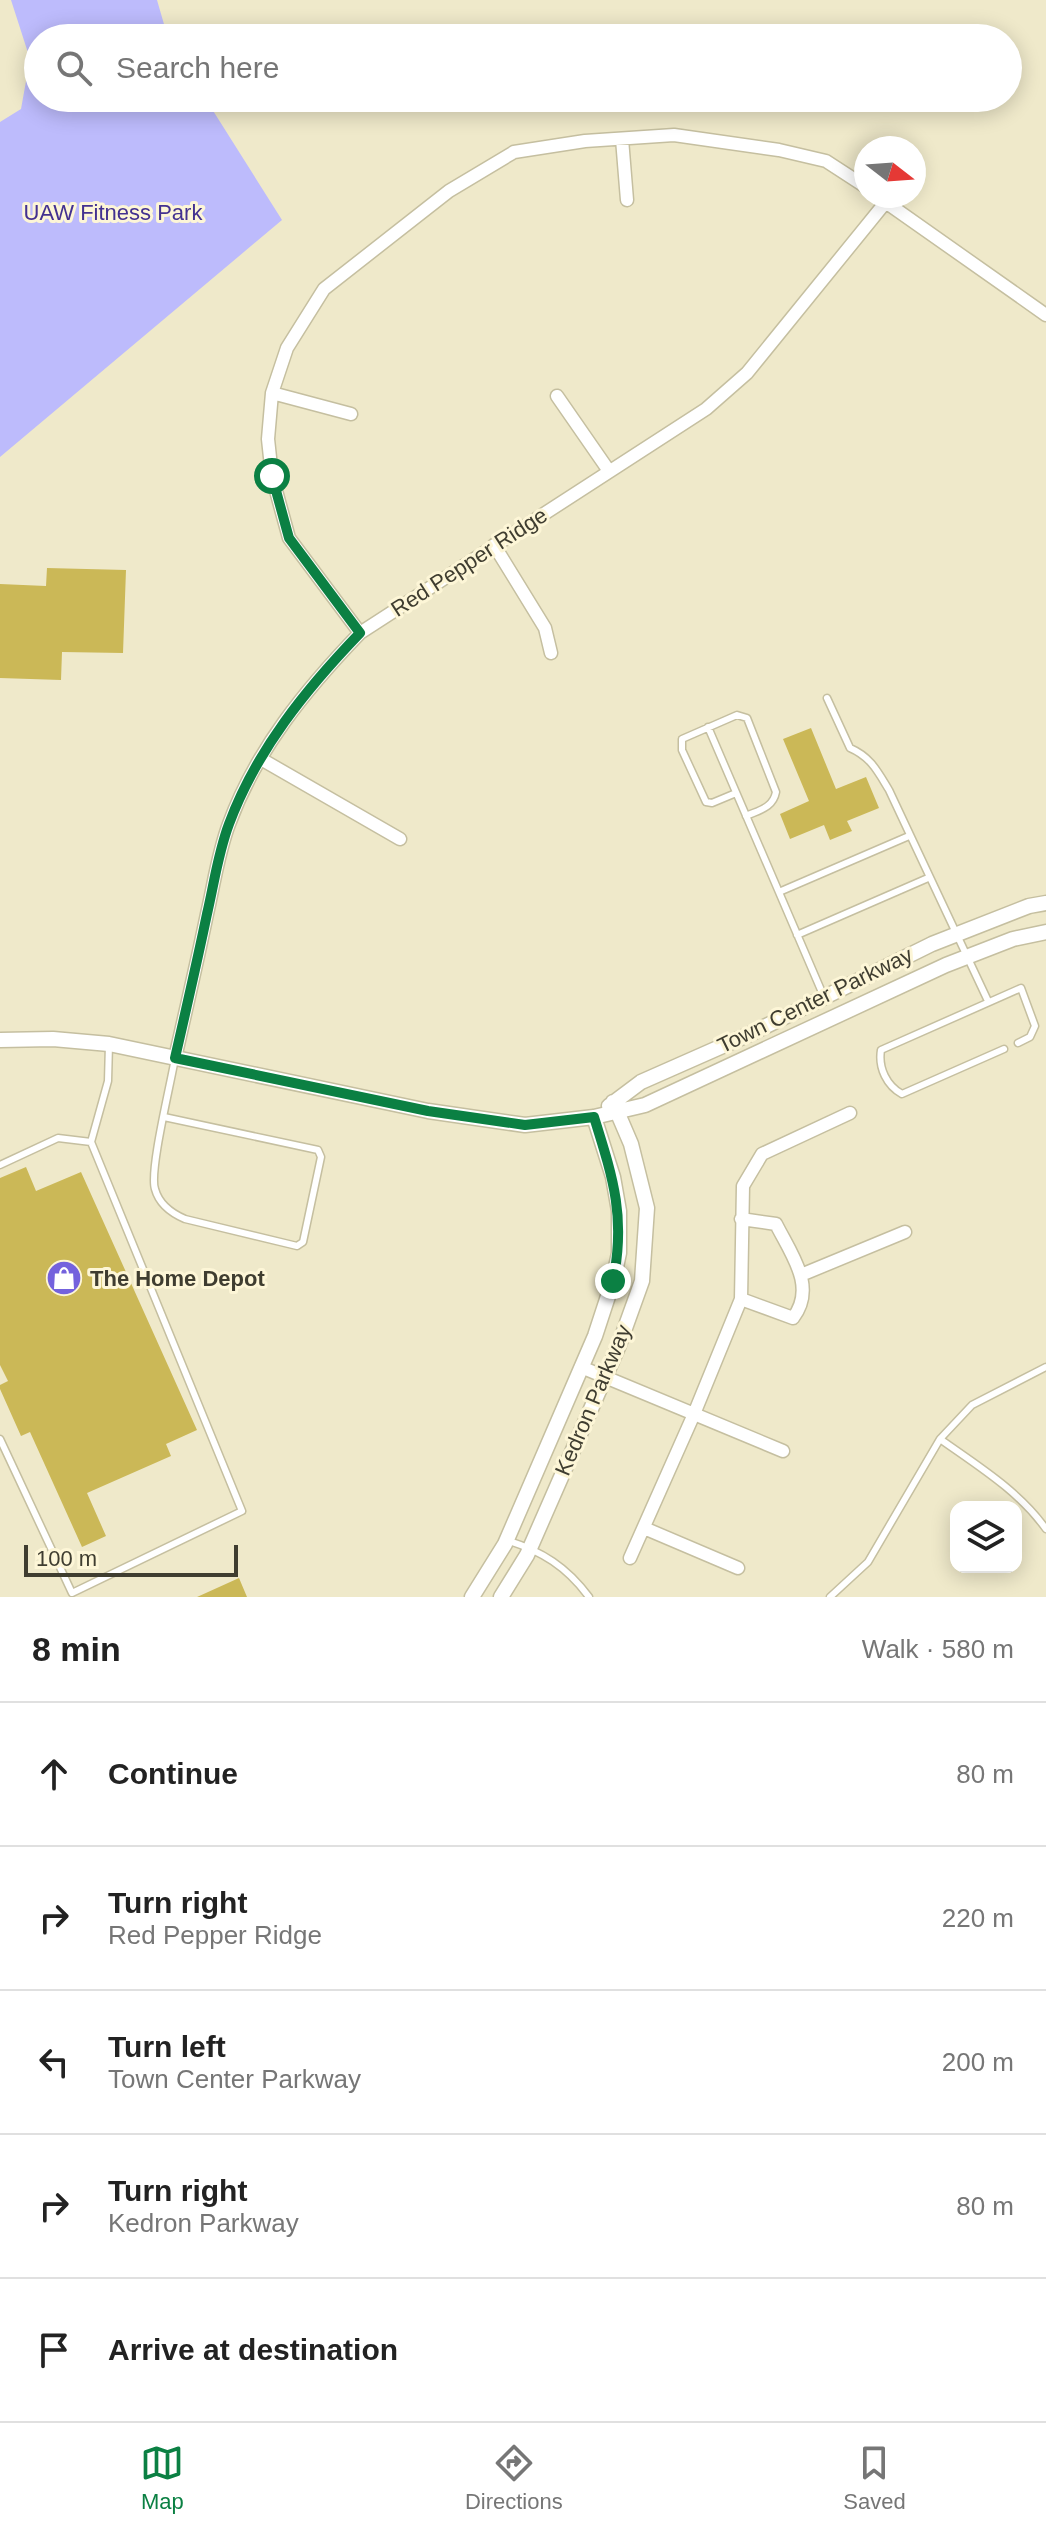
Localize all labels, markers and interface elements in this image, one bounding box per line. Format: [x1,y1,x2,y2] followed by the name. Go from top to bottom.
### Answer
[24,24,1022,112] search box
[52,46,96,90] icon: search
[116,51,279,84] text: Search here
[854,136,926,208] north arrow
[24,200,203,225] park label: UAW Fitness Park
[254,458,290,494] route start
[386,502,552,622] street label: Red Pepper Ridge
[713,942,917,1058] street label: Town Center Parkway
[45,1259,83,1297] shop icon: The Home Depot
[595,1263,631,1299] route end
[90,1266,265,1291] place label: The Home Depot
[550,1321,636,1479] street label: Kedron Parkway
[950,1501,1022,1573] map controls
[950,1501,1022,1573] button: layers
[24,1541,238,1577] scale bar
[36,1546,97,1571] text: 100 m
[32,1630,121,1668] text: 8 min
[862,1634,1014,1664] text: Walk · 580 m
[32,1752,76,1796] icon: ahead
[108,1757,238,1790] text: Continue
[956,1759,1014,1789] text: 80 m
[108,1886,247,1919] text: Turn right
[32,1896,76,1940] icon: right
[942,1903,1014,1933] text: 220 m
[108,1920,322,1950] text: Red Pepper Ridge
[108,2030,226,2063] text: Turn left
[32,2040,76,2084] icon: left
[942,2047,1014,2077] text: 200 m
[108,2064,361,2094] text: Town Center Parkway
[108,2174,247,2207] text: Turn right
[32,2184,76,2228] icon: right
[956,2191,1014,2221] text: 80 m
[108,2208,299,2238] text: Kedron Parkway
[32,2328,76,2372] icon: arrive
[108,2333,398,2366] text: Arrive at destination
[140,2441,184,2515] tab: Map
[465,2441,563,2515] tab: Directions
[843,2441,906,2515] tab: Saved

